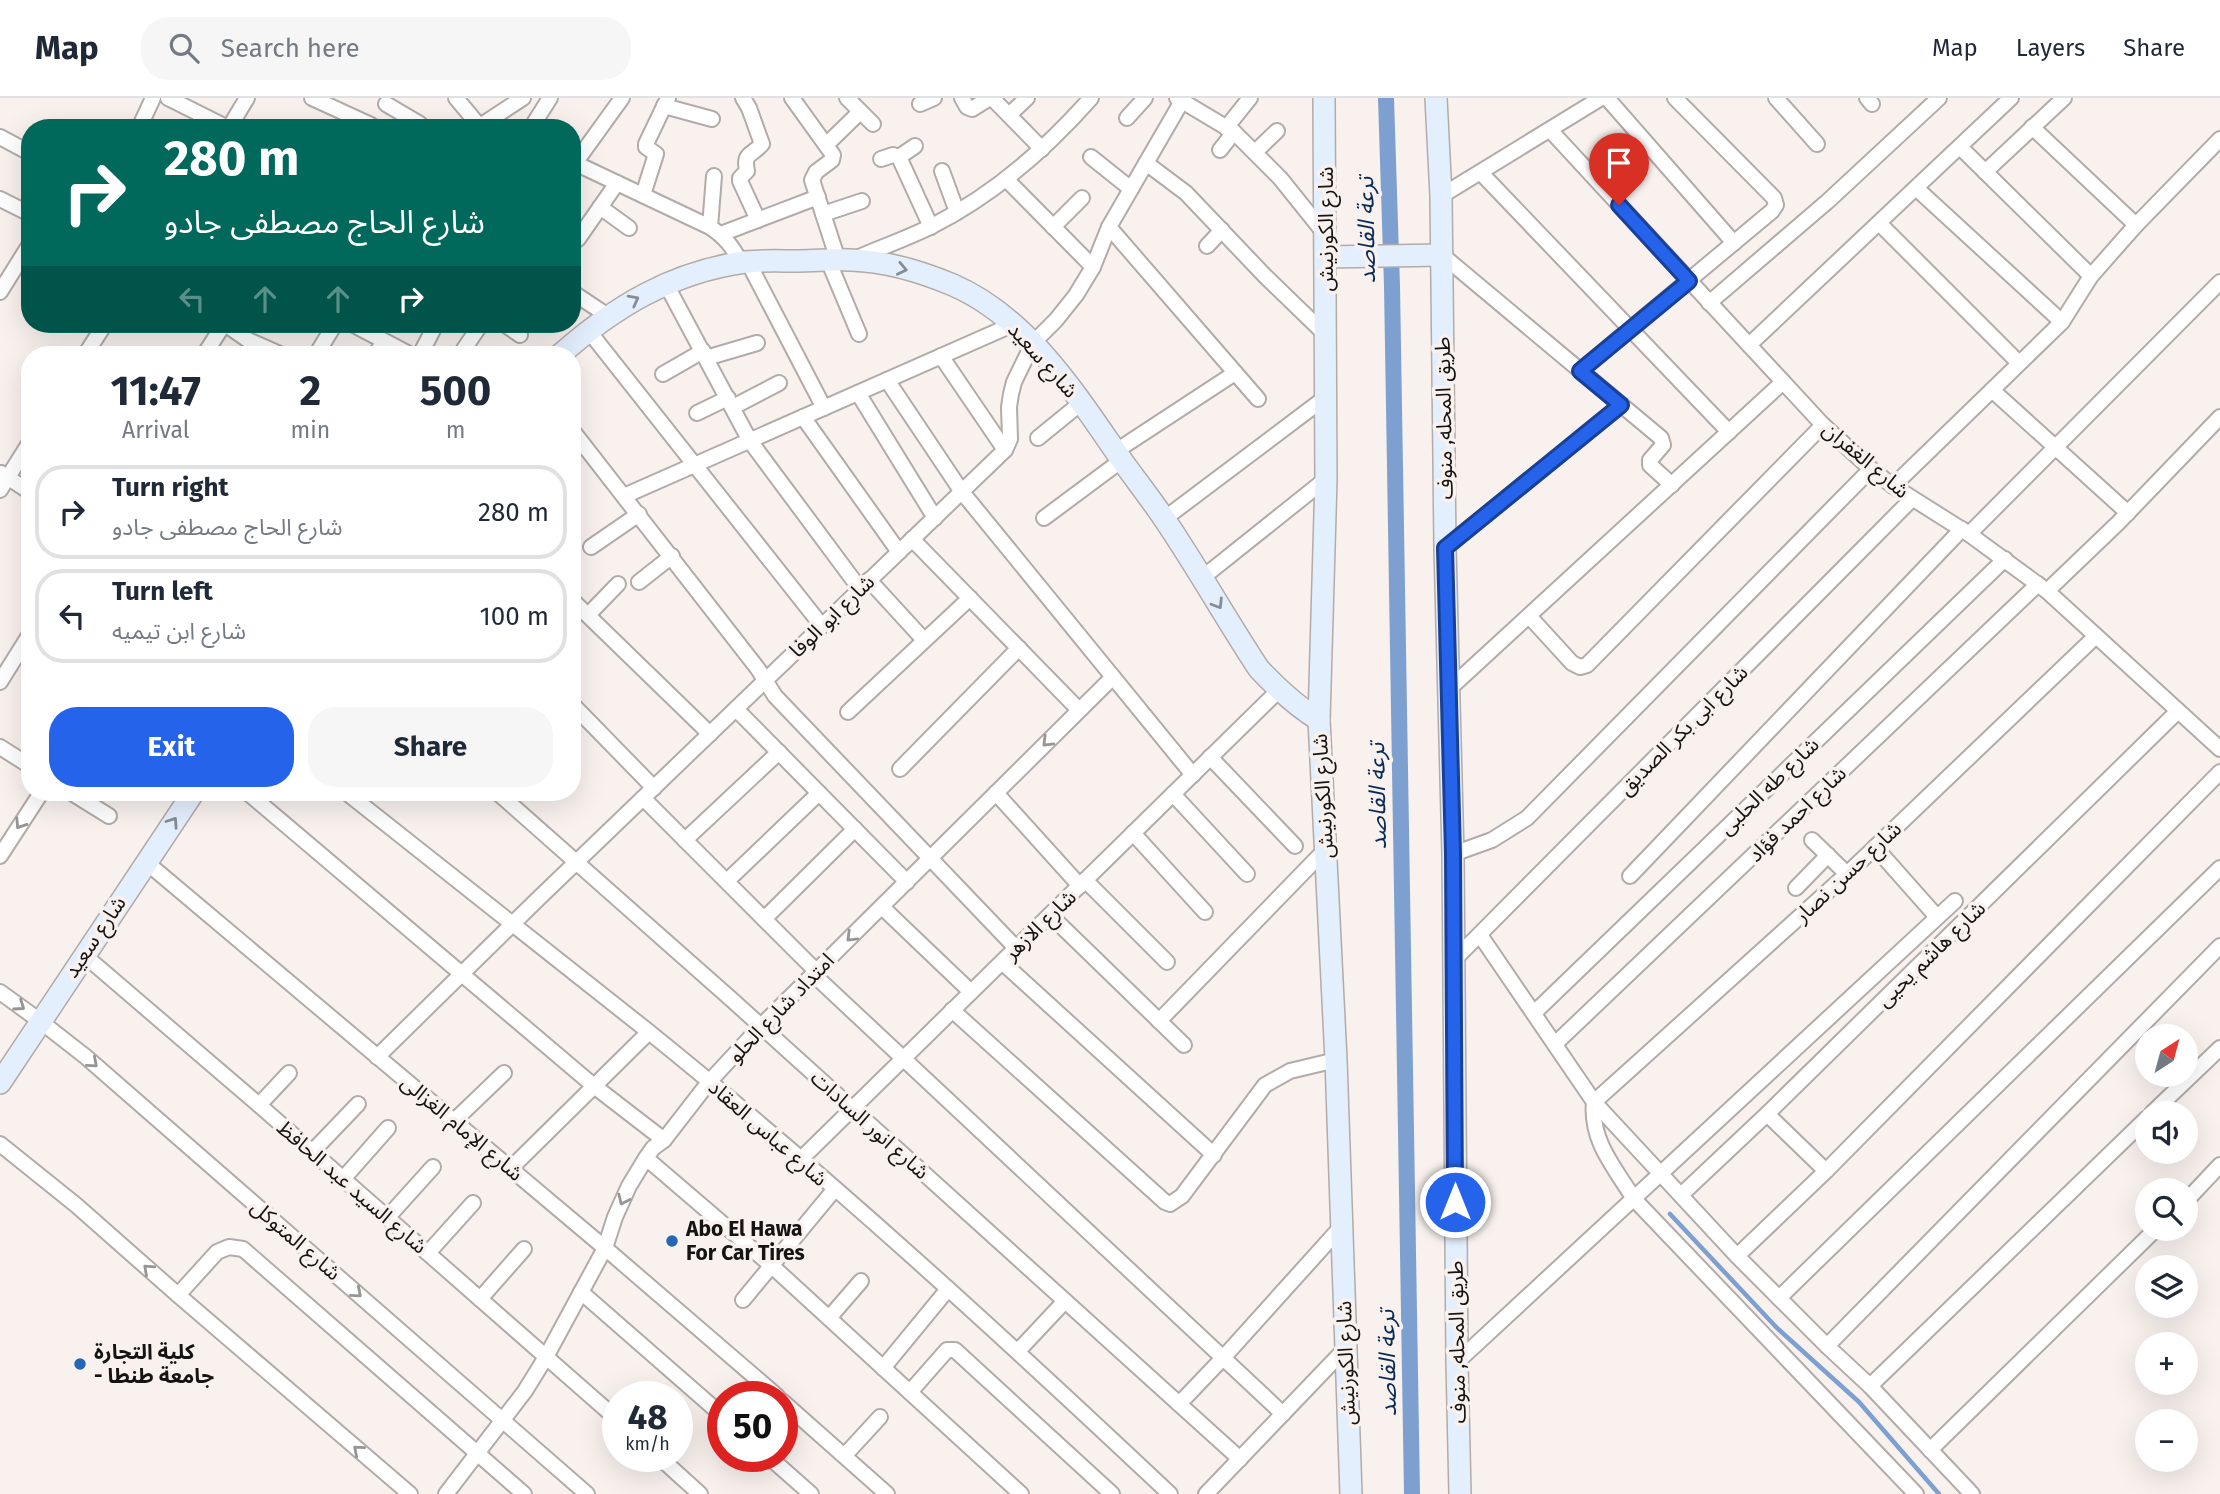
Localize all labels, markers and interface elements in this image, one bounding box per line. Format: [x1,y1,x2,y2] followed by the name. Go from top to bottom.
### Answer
[141,17,631,80] search box
[35,28,99,68] text: Map
[165,29,203,67] icon: search
[221,33,360,64] text: Search here
[1932,34,1978,62] text: Map
[2016,34,2085,62] text: Layers
[2123,34,2185,62] text: Share
[164,129,300,188] text: 280 m
[1589,133,1649,205] pin
[1600,144,1638,182] icon: arrive
[49,147,140,238] icon: right
[1313,167,1341,291] street label: شارع الكورنيش
[1351,173,1381,284] water label: ترعة القاصد
[164,203,485,241] text: شارع الحاج مصطفى جادو
[896,261,908,275] one-way arrow
[173,280,211,318] icon: left
[246,280,284,318] icon: ahead
[319,280,357,318] icon: ahead
[392,280,430,318] icon: right
[627,295,639,308] one-way arrow
[1001,317,1084,405] street label: شارع سعيد
[1430,336,1458,500] street label: طريق المحله, منوف
[111,366,201,416] text: 11:47
[299,366,321,416] text: 2
[420,366,491,416] text: 500
[122,416,189,444] text: Arrival
[290,416,330,444] text: min
[446,416,465,444] text: m
[1816,416,1915,505] street label: شارع الغفران
[112,472,229,503] text: Turn right
[53,493,91,531] icon: right
[478,497,549,528] text: 280 m
[112,513,343,541] text: شارع الحاج مصطفى جادو
[784,569,881,664] street label: شارع ابو الوفا
[112,576,213,607] text: Turn left
[1209,596,1222,609] one-way arrow
[53,597,91,635] icon: left
[480,601,549,632] text: 100 m
[112,617,246,645] text: شارع ابن تيميه
[1613,660,1755,802] street label: شارع ابى بكر الصديق
[49,707,294,787] button: Exit
[308,707,553,787] button: Share
[1713,732,1826,842] street label: شارع طه الحلبى
[1307,733,1341,859] street label: شارع الكورنيش
[1042,734,1055,747] one-way arrow
[1362,739,1392,850] water label: ترعة القاصد
[1742,761,1853,869] street label: شارع احمد فؤاد
[1788,816,1908,930] street label: شارع حسن نصار
[16,817,29,830] one-way arrow
[165,817,177,830] one-way arrow
[998,884,1083,968] street label: شارع الازهر
[58,891,133,984] street label: شارع سعيد
[1871,896,1992,1014] street label: شارع هاشم يحيى
[846,928,859,941] one-way arrow
[722,948,841,1070] street label: امتداد شارع الحلو
[12,998,25,1010] one-way arrow
[2135,1024,2198,1087] north arrow
[2135,1024,2198,1472] map controls
[85,1055,98,1067] one-way arrow
[804,1065,935,1187] street label: شارع انور السادات
[394,1069,528,1189] street label: شارع الإمام الغزالى
[702,1074,833,1193] street label: شارع عباس العقاد
[2135,1101,2198,1164] button: sound
[270,1115,432,1261] street label: شارع السيد عبد الحافظ
[1418,1165,1492,1239] position arrow
[2135,1178,2198,1241] button: search
[617,1193,631,1205] one-way arrow
[244,1194,346,1288] street label: شارع المتوكل
[685,1216,805,1266] place label: Abo El Hawa For Car Tires
[664,1233,680,1249] marker: Abo El Hawa For Car Tires
[2135,1255,2198,1318] button: layers
[1443,1260,1471,1424] street label: طريق المحله, منوف
[144,1265,157,1277] one-way arrow
[349,1285,362,1297] one-way arrow
[1331,1300,1363,1426] street label: شارع الكورنيش
[1372,1306,1402,1417] water label: ترعة القاصد
[2135,1332,2198,1395] button: +
[94,1339,214,1389] place label: كلية التجارة - جامعة طنطا
[72,1356,88,1372] marker: كلية التجارة - جامعة طنطا
[707,1381,798,1472] speed limit sign: 50
[627,1396,668,1438] text: 48
[2135,1409,2198,1472] button: −
[625,1433,670,1455] text: km/h
[353,1446,366,1458] one-way arrow

